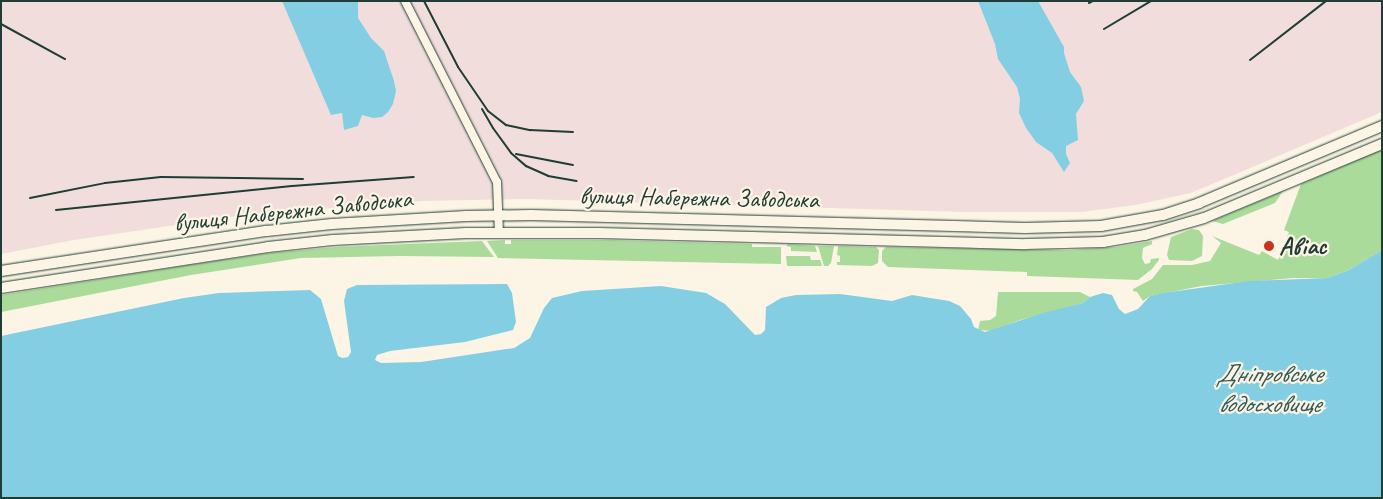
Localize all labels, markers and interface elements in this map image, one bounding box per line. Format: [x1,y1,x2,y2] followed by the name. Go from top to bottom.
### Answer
[578,181,820,215] street label: вулиця Набережна Заводська
[171,183,415,239] street label: вулиця Набережна Заводська
[1279,231,1326,261] place label: Авіас
[1263,240,1275,252] marker: Авіас
[1216,358,1322,419] water label: Дніпровське водосховище

